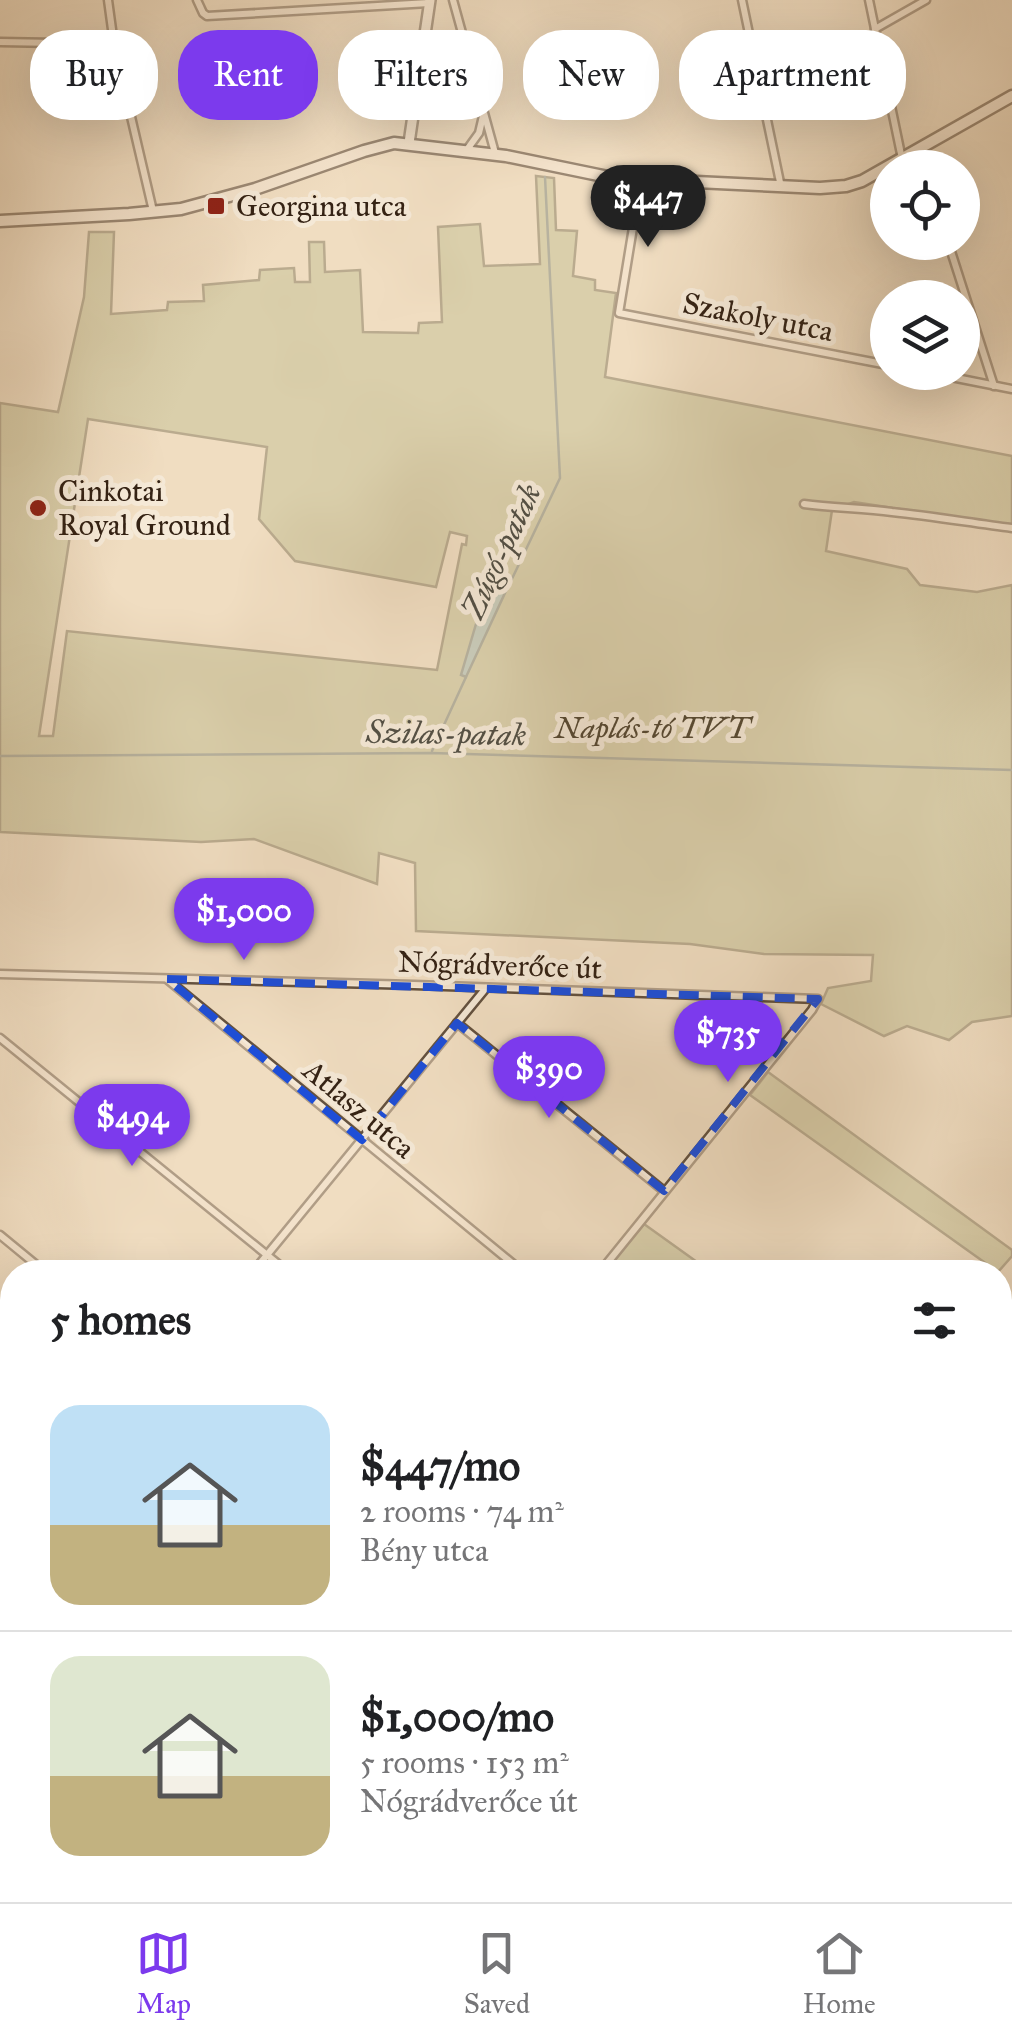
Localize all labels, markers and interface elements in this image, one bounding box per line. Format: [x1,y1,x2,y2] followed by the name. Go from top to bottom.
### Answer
[30,30,158,120] chip: Buy
[178,30,318,120] chip: Rent
[338,30,503,120] chip: Filters
[523,30,659,120] chip: New
[679,30,906,120] chip: Apartment
[870,150,980,390] map controls
[870,150,980,260] button: locate
[589,165,707,250] pin: $447
[613,178,683,217] text: $447
[236,188,407,224] place label: Georgina utca
[205,195,227,217] marker: Georgina utca
[870,280,980,390] button: layers
[680,285,837,349] street label: Szakoly utca
[58,473,231,543] place label: Cinkotai Royal Ground
[453,478,550,626] water label: Zúgó-patak
[27,497,49,519] marker: Cinkotai Royal Ground
[553,710,754,747] park label: Naplás-tó TVT
[365,713,526,754] water label: Szilas-patak
[163,878,325,963] pin: $1,000
[196,891,292,930] text: $1,000
[397,943,603,987] street label: Nógrádverőce út
[669,1000,787,1085] pin: $735
[696,1013,760,1052] text: $735
[490,1036,608,1121] pin: $390
[515,1049,583,1088] text: $390
[294,1051,422,1166] street label: Atlasz utca
[73,1084,191,1169] pin: $494
[96,1097,168,1136] text: $494
[907,1293,962,1348] icon: filters
[50,1294,191,1346] text: 5 homes
[360,1440,520,1492] text: $447/mo
[130,1445,250,1565] icon: home
[360,1492,564,1531] text: 2 rooms · 74 m²
[360,1531,489,1570] text: Bény utca
[360,1691,554,1743] text: $1,000/mo
[130,1696,250,1816] icon: home
[360,1743,569,1782] text: 5 rooms · 153 m²
[360,1782,578,1821] text: Nógrádverőce út
[136,1926,191,2021] tab: Map
[464,1926,530,2021] tab: Saved
[803,1926,876,2021] tab: Home

